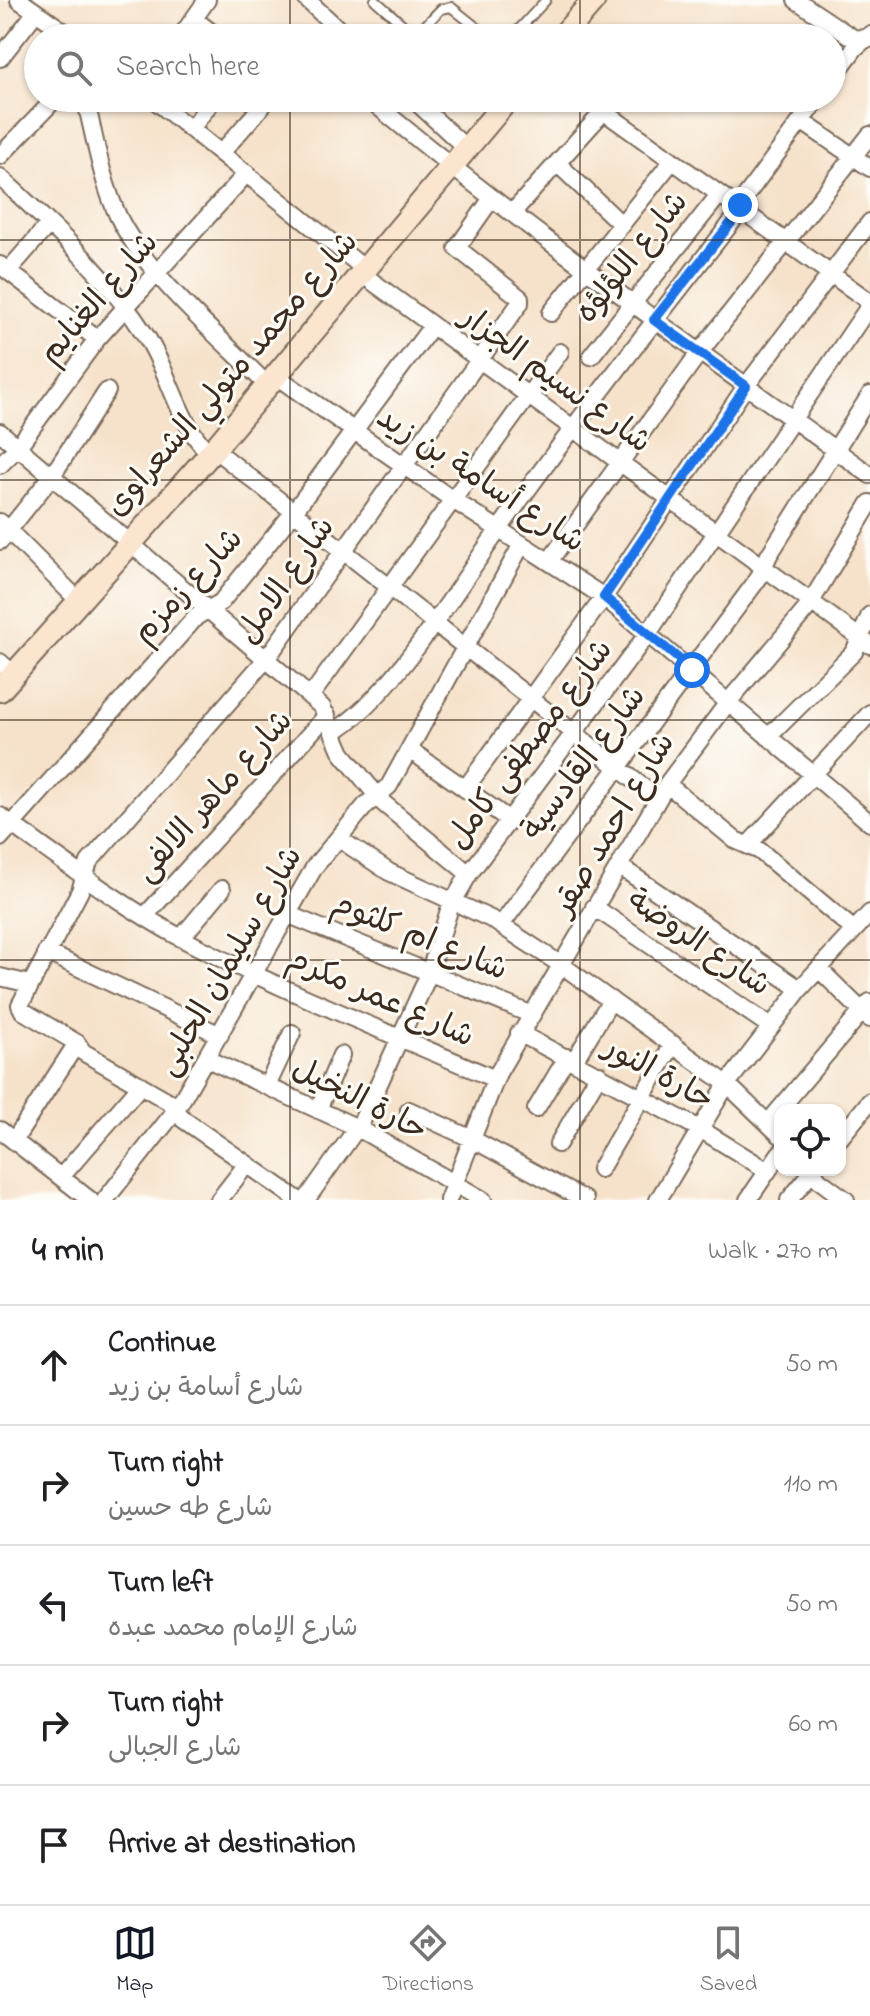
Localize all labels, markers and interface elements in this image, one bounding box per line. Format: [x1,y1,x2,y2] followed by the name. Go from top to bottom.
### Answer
[24,24,846,112] search box
[52,46,96,90] icon: search
[116,46,260,90] text: Search here
[565,182,701,334] street label: شارع اللؤلؤه
[722,187,758,223] route end
[95,221,372,529] street label: شارع محمد متولي الشعراوى
[29,222,171,376] street label: شارع الغنايم
[447,294,660,466] street label: شارع نسيم الجزار
[366,396,594,566] street label: شارع أسامة بن زيد
[226,508,348,654] street label: شارع الامل
[123,518,255,656] street label: شارع زمزم
[436,630,626,860] street label: شارع مصطفى كامل
[674,652,710,688] route start
[511,677,659,851] street label: شارع القادسية
[124,700,306,894] street label: شارع ماهر الالفى
[540,724,688,928] street label: شارع احمد صقر
[146,838,316,1086] street label: شارع سليمان الحلبى
[617,878,779,1010] street label: شارع الروضة
[324,881,514,995] street label: شارع ام كلثوم
[279,937,481,1061] street label: شارع عمر مكرم
[592,1024,722,1125] street label: حارة النور
[283,1047,435,1155] street label: حارة النخيل
[774,1104,846,1176] map controls
[774,1104,846,1176] button: locate
[32,1227,104,1277] text: 4 min
[708,1233,838,1271] text: Walk · 270 m
[108,1322,216,1366] text: Continue
[32,1343,76,1387] icon: ahead
[785,1346,838,1384] text: 50 m
[108,1370,304,1408] text: شارع أسامة بن زيد
[108,1442,223,1486] text: Turn right
[32,1463,76,1507] icon: right
[784,1466,838,1504] text: 110 m
[108,1490,273,1528] text: شارع طه حسين
[108,1562,213,1606] text: Turn left
[32,1583,76,1627] icon: left
[785,1586,838,1624] text: 50 m
[108,1610,358,1648] text: شارع الإمام محمد عبده
[108,1682,223,1726] text: Turn right
[32,1703,76,1747] icon: right
[789,1706,838,1744] text: 60 m
[108,1730,241,1768] text: شارع الجبالى
[32,1823,76,1867] icon: arrive
[108,1823,356,1867] text: Arrive at destination
[113,1921,157,2001] tab: Map
[383,1921,474,2001] tab: Directions
[700,1921,757,2001] tab: Saved

